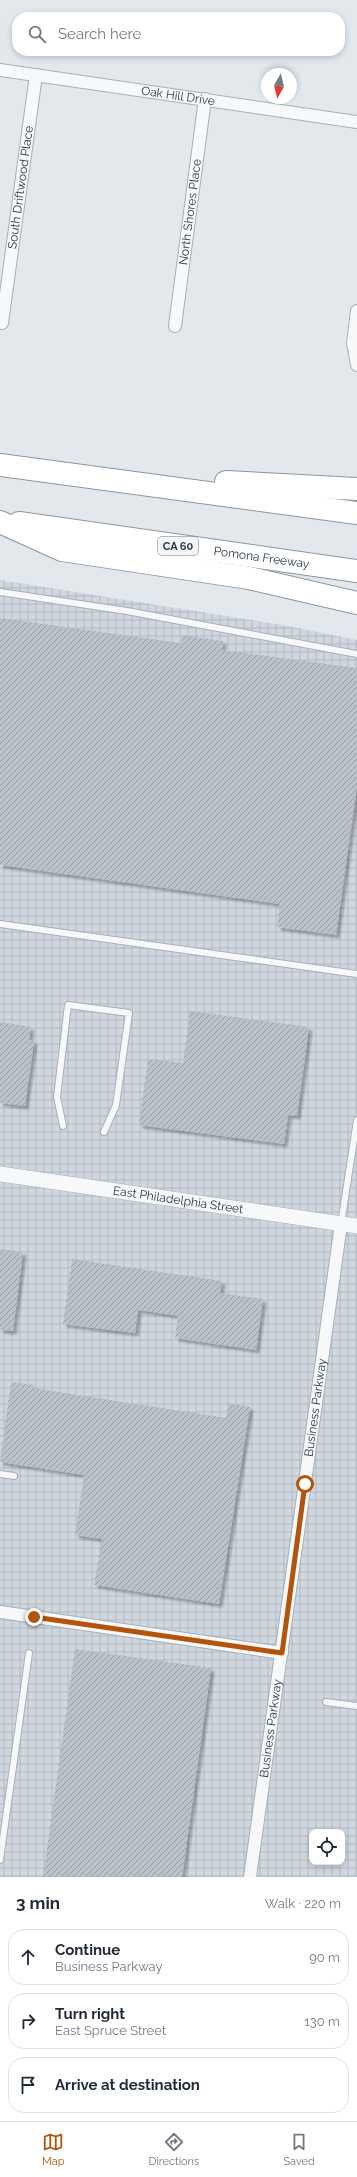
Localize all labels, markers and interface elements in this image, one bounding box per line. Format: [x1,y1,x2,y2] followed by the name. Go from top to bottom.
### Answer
[12,12,345,56] search box
[26,23,48,45] icon: search
[58,25,141,43] text: Search here
[261,68,297,104] north arrow
[140,84,216,108] street label: Oak Hill Drive
[5,125,36,250] street label: South Driftwood Place
[176,158,204,266] street label: North Shores Place
[158,537,198,555] road number: CA 60
[213,544,311,571] street label: Pomona Freeway
[112,1184,244,1216] street label: East Philadelphia Street
[302,1357,329,1458] street label: Business Parkway
[296,1475,314,1493] route start
[25,1608,43,1626] route end
[257,1678,285,1779] street label: Business Parkway
[309,1829,345,1865] map controls
[309,1829,345,1865] button: locate
[16,1893,60,1913] text: 3 min
[265,1896,341,1911] text: Walk · 220 m
[55,1941,120,1959] text: Continue
[17,1946,39,1968] icon: ahead
[309,1950,340,1965] text: 90 m
[55,1959,162,1974] text: Business Parkway
[55,2005,125,2023] text: Turn right
[17,2010,39,2032] icon: right
[304,2014,340,2029] text: 130 m
[55,2023,166,2038] text: East Spruce Street
[17,2074,39,2096] icon: arrive
[55,2076,200,2094] text: Arrive at destination
[42,2131,64,2168] tab: Map
[149,2131,199,2168] tab: Directions
[283,2131,315,2168] tab: Saved

